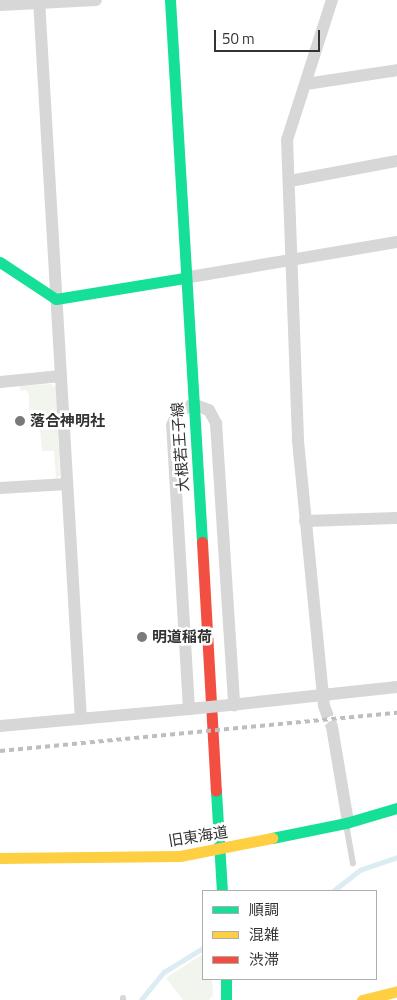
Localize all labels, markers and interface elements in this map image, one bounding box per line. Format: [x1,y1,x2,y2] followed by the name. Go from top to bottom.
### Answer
[217,20,323,52] scale bar
[222,27,255,50] text: 50 m
[168,401,192,493] street label: 大根若王子線
[30,412,105,430] place label: 落合神明社
[14,415,26,427] marker: 落合神明社
[152,628,212,646] place label: 明道稲荷
[136,631,148,643] marker: 明道稲荷
[167,822,229,850] street label: 旧東海道
[202,890,377,980] legend
[249,898,279,921] text: 順調
[249,923,279,946] text: 混雑
[249,948,279,971] text: 渋滞

